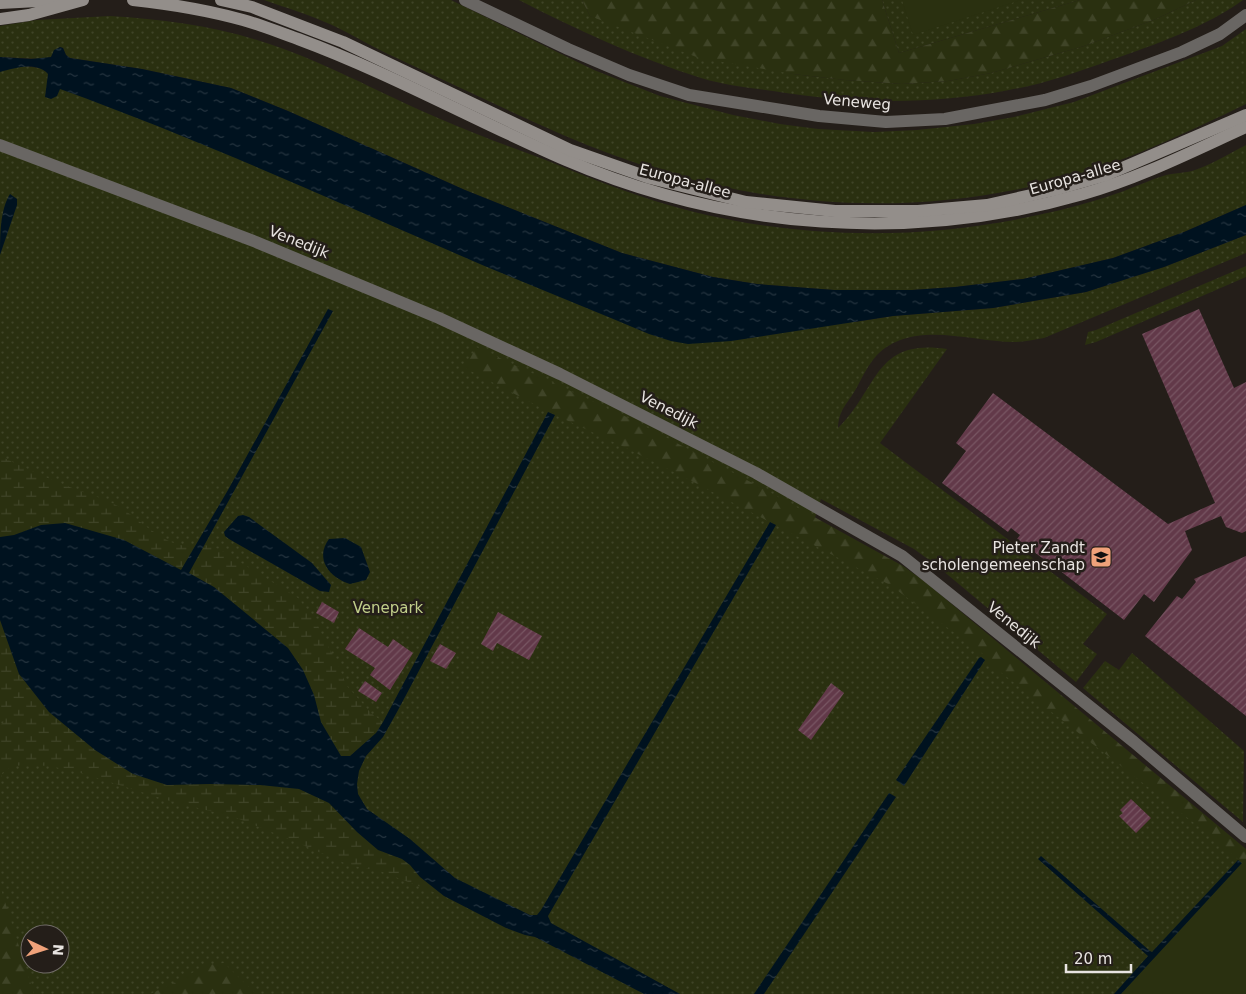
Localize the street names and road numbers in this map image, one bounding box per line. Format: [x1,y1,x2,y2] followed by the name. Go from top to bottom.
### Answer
[822,90,892,114] street label: Veneweg
[1027,155,1123,199] street label: Europa-allee
[637,160,733,202] street label: Europa-allee
[266,222,332,262] street label: Venedijk
[637,388,702,433] street label: Venedijk
[984,598,1045,652] street label: Venedijk

